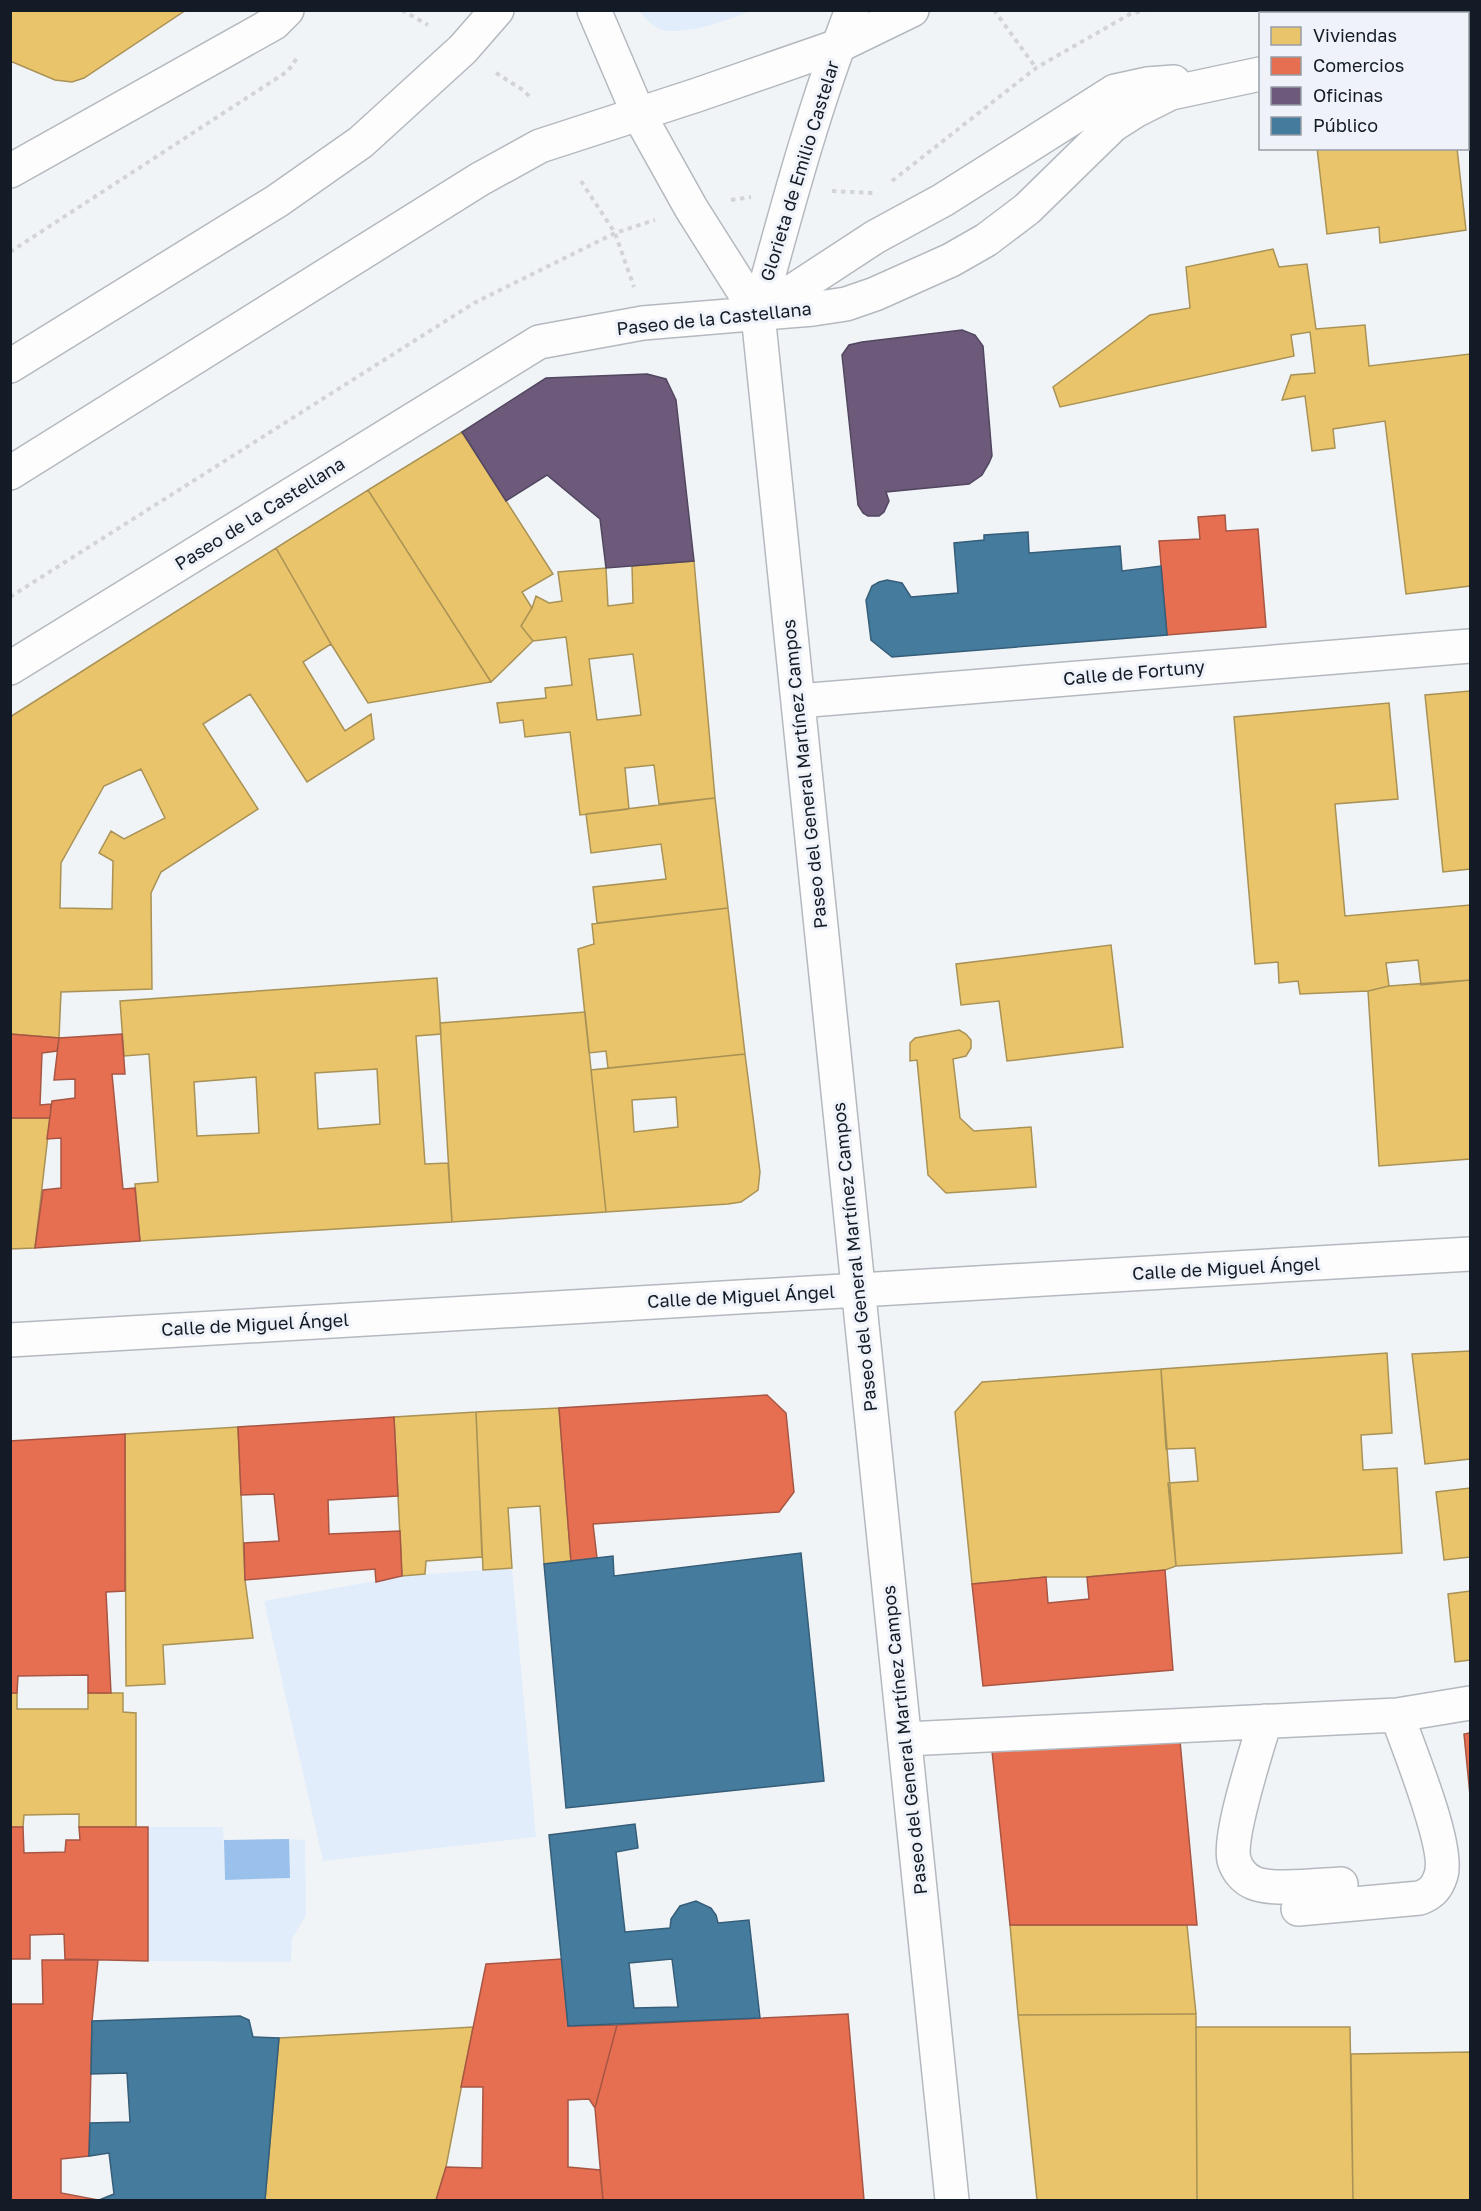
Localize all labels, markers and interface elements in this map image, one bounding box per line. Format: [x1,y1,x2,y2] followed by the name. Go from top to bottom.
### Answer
[1259,12,1469,150] legend
[1313,24,1397,46] text: Viviendas
[1313,54,1404,76] text: Comercios
[755,58,843,284] street label: Glorieta de Emilio Castelar
[1313,84,1383,106] text: Oficinas
[1313,114,1378,136] text: Público
[615,297,813,339] street label: Paseo de la Castellana
[171,452,348,574] street label: Paseo de la Castellana
[777,618,831,930] street label: Paseo del General Martínez Campos
[1062,655,1206,689] street label: Calle de Fortuny
[827,1101,881,1413] street label: Paseo del General Martínez Campos
[1131,1252,1321,1284] street label: Calle de Miguel Ángel
[646,1280,836,1312] street label: Calle de Miguel Ángel
[160,1308,350,1340] street label: Calle de Miguel Ángel
[877,1584,931,1896] street label: Paseo del General Martínez Campos

